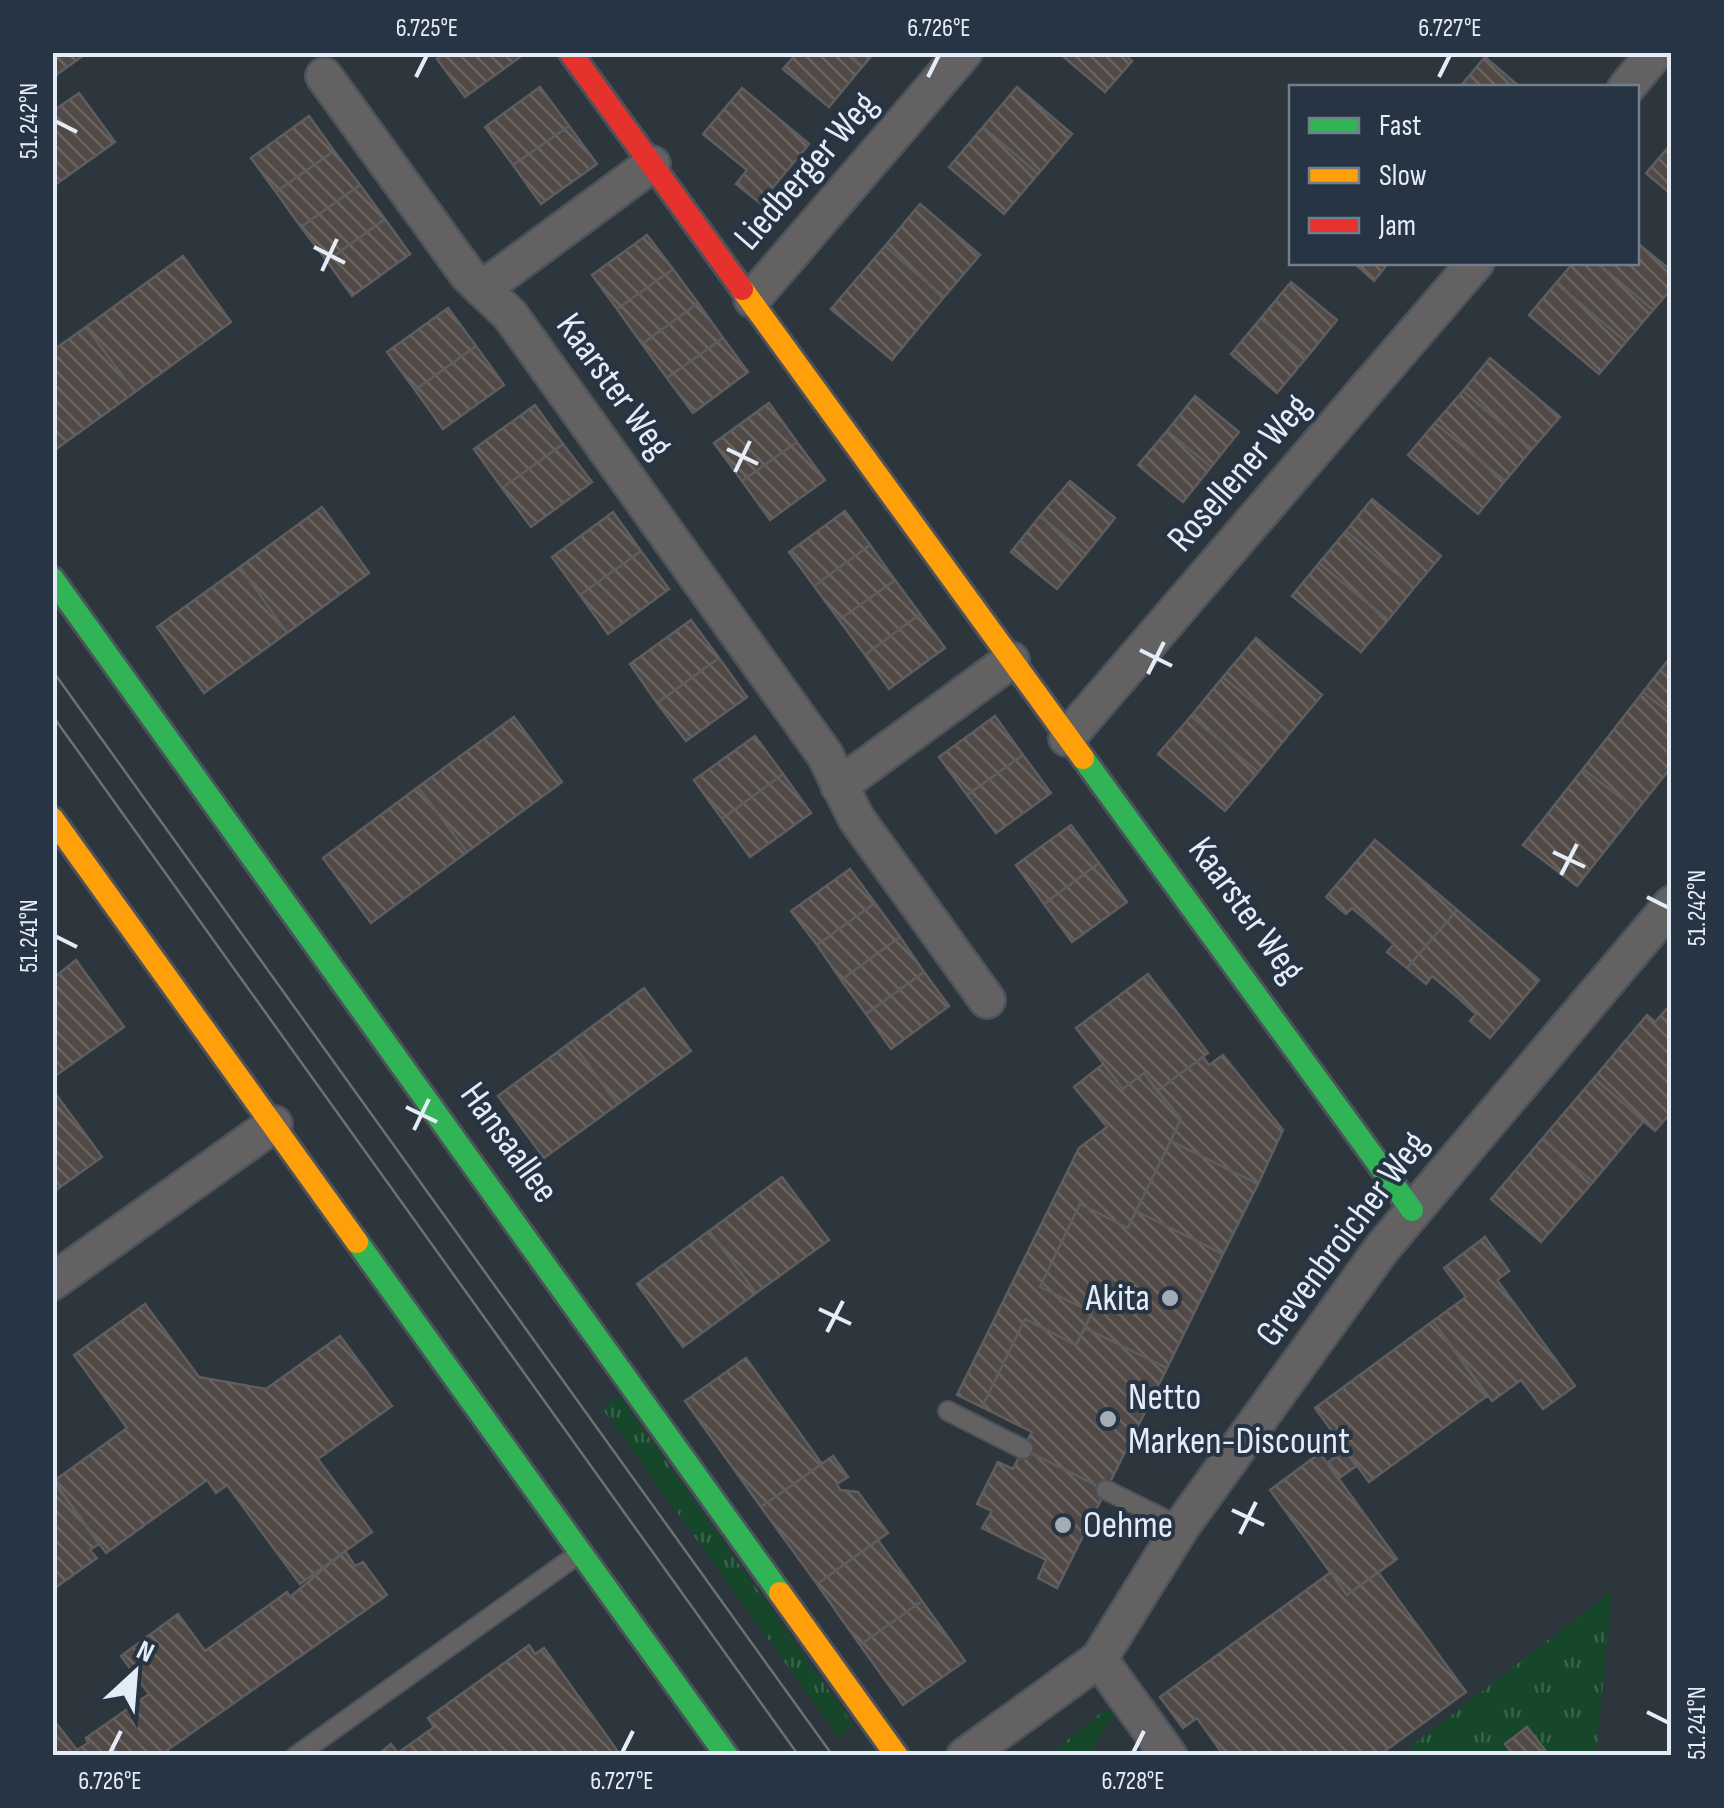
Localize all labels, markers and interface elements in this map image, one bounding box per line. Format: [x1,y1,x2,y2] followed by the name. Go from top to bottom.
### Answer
[396,13,458,44] text: 6.725°E
[907,13,971,44] text: 6.726°E
[1418,13,1482,44] text: 6.727°E
[14,83,45,159] text: 51.242°N
[725,83,887,259] street label: Liedberger Weg
[1289,85,1639,265] legend
[1379,108,1421,144] text: Fast
[1379,158,1427,194] text: Slow
[1378,208,1416,244] text: Jam
[546,305,682,467] street label: Kaarster Weg
[1158,385,1320,561] street label: Rosellener Weg
[1178,829,1314,991] street label: Kaarster Weg
[1682,870,1713,946] text: 51.242°N
[14,899,45,973] text: 51.241°N
[450,1074,568,1212] street label: Hansaallee
[1247,1123,1437,1355] street label: Grevenbroicher Weg
[1085,1276,1150,1321] place label: Akita
[1159,1287,1181,1309] marker: Akita
[1128,1375,1350,1464] place label: Netto Marken-Discount
[1097,1408,1119,1430] marker: Netto Marken-Discount
[1083,1503,1173,1548] place label: Oehme
[1052,1514,1074,1536] marker: Oehme
[85,1623,185,1723] north arrow
[131,1634,159,1670] text: N
[1682,1686,1713,1760] text: 51.241°N
[78,1766,142,1797] text: 6.726°E
[590,1766,654,1797] text: 6.727°E
[1102,1766,1164,1797] text: 6.728°E

